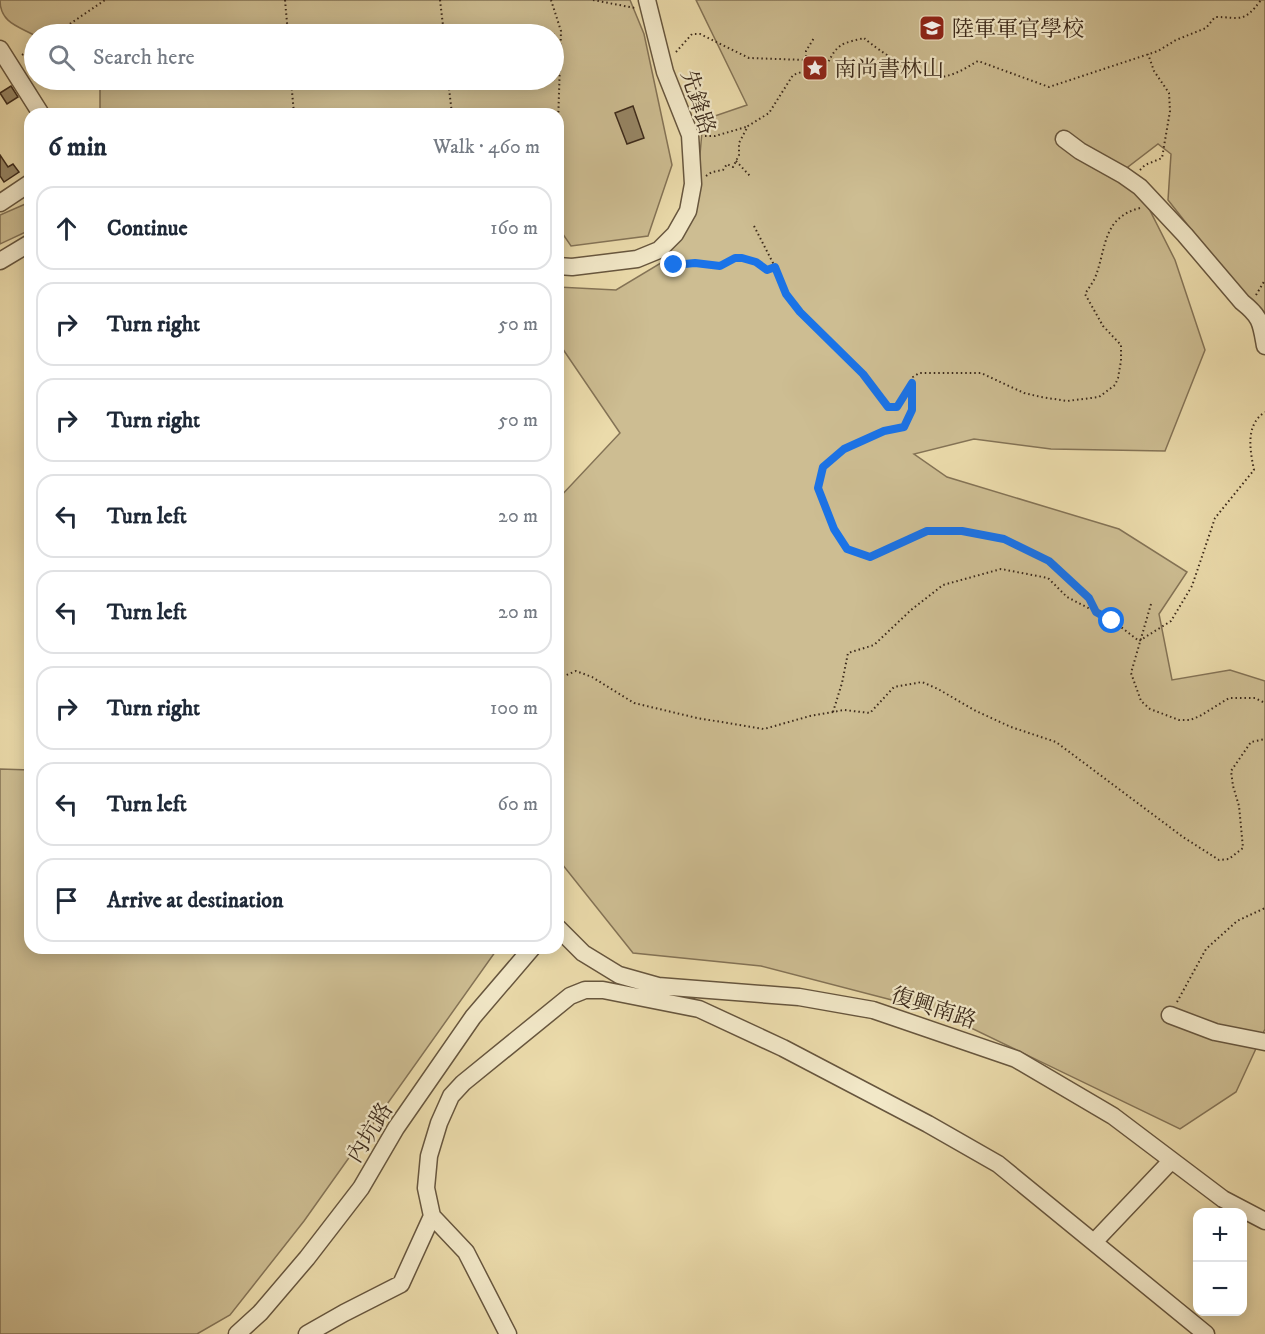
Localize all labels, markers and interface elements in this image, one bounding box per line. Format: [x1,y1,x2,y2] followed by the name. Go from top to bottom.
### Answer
[917,13,947,43] school or university icon: 陸軍軍官學校
[952,16,1084,43] place label: 陸軍軍官學校
[24,24,564,90] search box
[45,41,78,74] icon: search
[93,44,195,71] text: Search here
[800,53,830,83] place icon: 南尚書林山
[834,56,944,83] place label: 南尚書林山
[675,67,721,138] street label: 先鋒路
[48,131,107,164] text: 6 min
[433,135,540,160] text: Walk · 460 m
[50,212,83,245] icon: ahead
[107,215,188,242] text: Continue
[490,216,538,241] text: 160 m
[660,251,686,277] route end
[50,308,83,341] icon: right
[107,311,200,338] text: Turn right
[498,312,538,337] text: 50 m
[50,404,83,437] icon: right
[107,407,200,434] text: Turn right
[498,408,538,433] text: 50 m
[50,500,83,533] icon: left
[107,503,187,530] text: Turn left
[498,504,538,529] text: 20 m
[50,596,83,629] icon: left
[107,599,187,626] text: Turn left
[498,600,538,625] text: 20 m
[1098,607,1124,633] route start
[50,692,83,725] icon: right
[107,695,200,722] text: Turn right
[490,696,538,721] text: 100 m
[50,788,83,821] icon: left
[107,791,187,818] text: Turn left
[498,792,538,817] text: 60 m
[50,884,83,917] icon: arrive
[107,887,284,914] text: Arrive at destination
[888,982,980,1035] street label: 復興南路
[341,1098,399,1168] street label: 內坑路
[1193,1208,1247,1316] map controls
[1193,1208,1247,1262] button: +
[1193,1262,1247,1316] button: −

